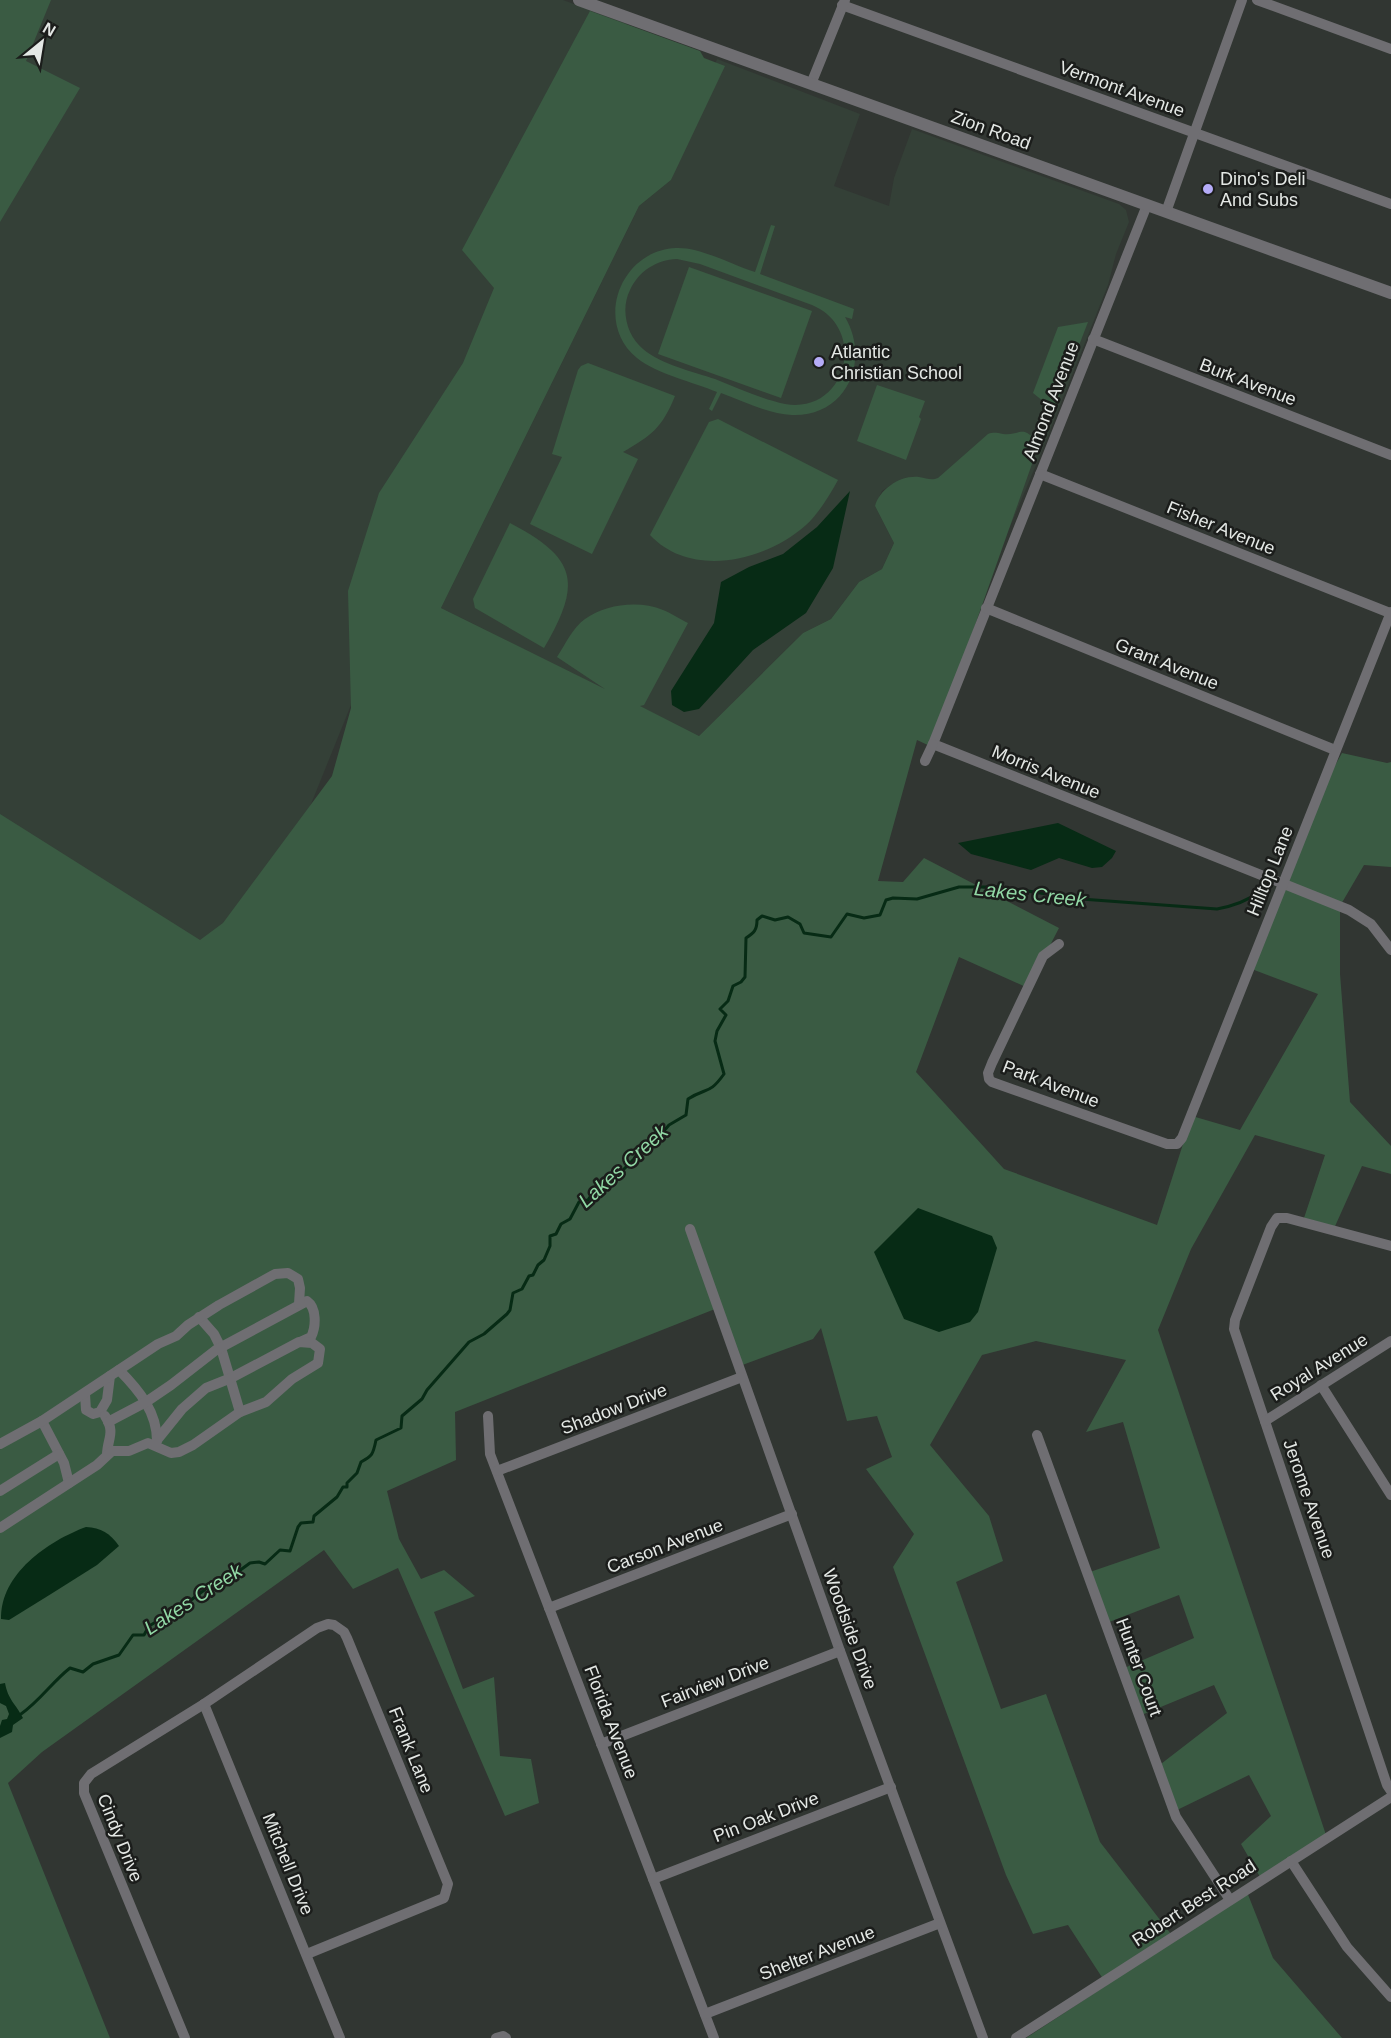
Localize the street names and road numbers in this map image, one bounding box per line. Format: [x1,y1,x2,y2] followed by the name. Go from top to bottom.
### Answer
[1057,57,1187,121] street label: Vermont Avenue
[949,106,1033,154] street label: Zion Road
[1019,339,1083,463] street label: Almond Avenue
[1197,354,1299,410] street label: Burk Avenue
[1164,497,1278,559] street label: Fisher Avenue
[1112,634,1222,694] street label: Grant Avenue
[989,741,1103,803] street label: Morris Avenue
[1243,823,1297,919] street label: Hilltop Lane
[1000,1056,1102,1112] street label: Park Avenue
[1267,1329,1371,1405] street label: Royal Avenue
[558,1380,670,1438] street label: Shadow Drive
[1279,1437,1339,1561] street label: Jerome Avenue
[604,1515,726,1577] street label: Carson Avenue
[819,1566,881,1692] street label: Woodside Drive
[1112,1615,1166,1719] street label: Hunter Court
[658,1652,772,1712] street label: Fairview Drive
[580,1663,642,1781] street label: Florida Avenue
[385,1704,437,1796] street label: Frank Lane
[711,1788,821,1846] street label: Pin Oak Drive
[93,1791,147,1885] street label: Cindy Drive
[258,1810,318,1918] street label: Mitchell Drive
[1129,1856,1259,1950] street label: Robert Best Road
[757,1922,877,1984] street label: Shelter Avenue

